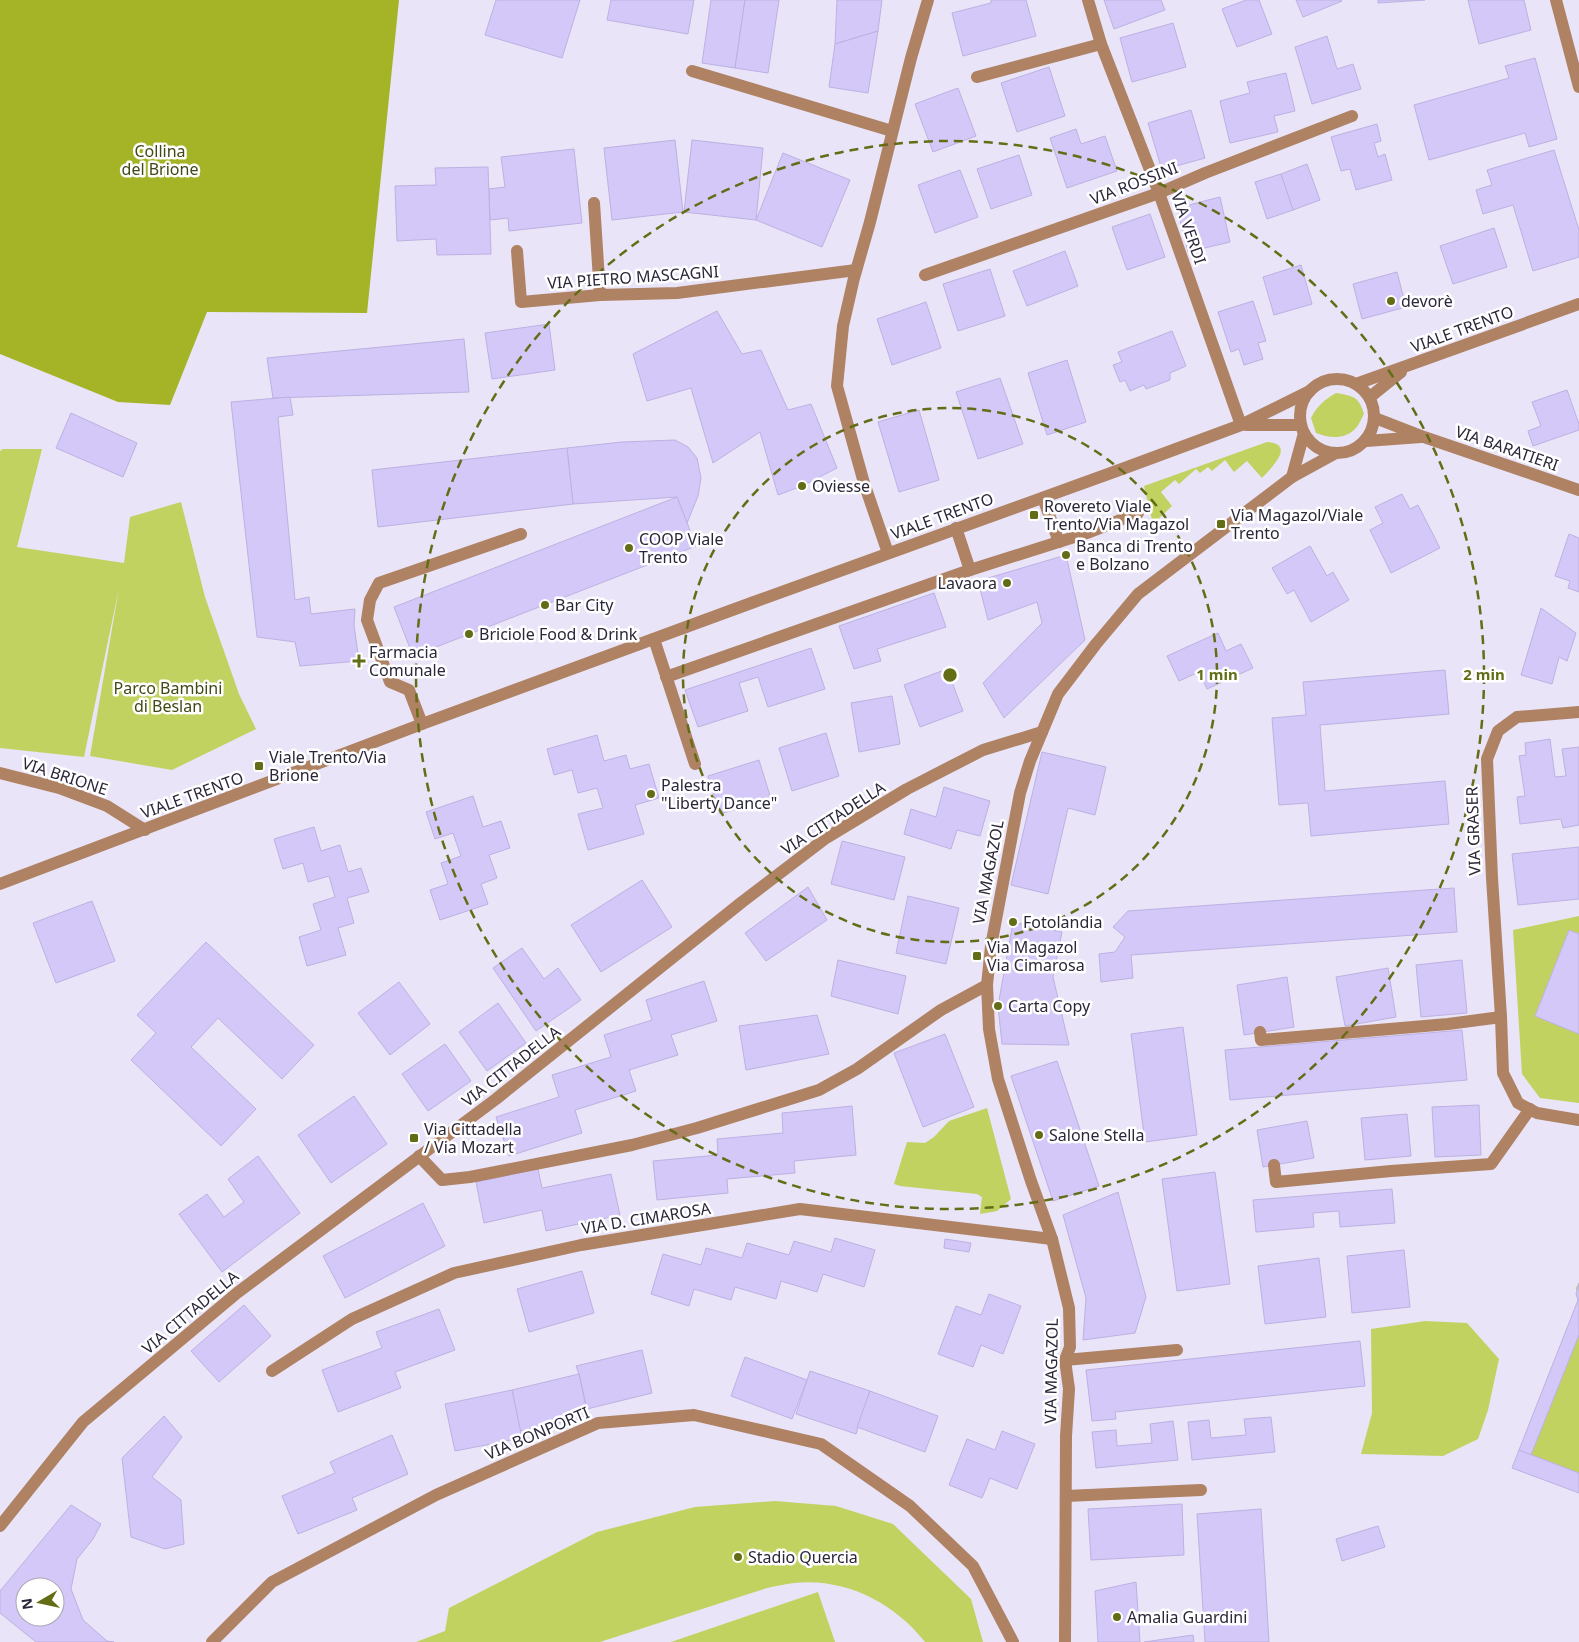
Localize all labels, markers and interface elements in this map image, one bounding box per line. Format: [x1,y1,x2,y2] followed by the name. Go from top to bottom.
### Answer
[122,140,198,180] park label: Collina del Brione
[1087,156,1181,210] street label: VIA ROSSINI
[1166,189,1212,267] street label: VIA VERDI
[547,260,719,294] street label: VIA PIETRO MASCAGNI
[1401,290,1453,312] place label: devorè
[1385,295,1397,307] marker: devorè
[1408,300,1516,358] street label: VIALE TRENTO
[1453,420,1561,476] street label: VIA BARATIERI
[812,475,870,497] place label: Oviesse
[796,480,808,492] marker: Oviesse
[888,487,996,545] street label: VIALE TRENTO
[1044,495,1189,535] place label: Rovereto Viale Trento/Via Magazol
[1231,504,1363,544] place label: Via Magazol/Viale Trento
[1028,509,1040,521] marker: Rovereto Viale Trento/Via Magazol
[1215,518,1227,530] marker: Via Magazol/Viale Trento
[639,528,723,568] place label: COOP Viale Trento
[1076,535,1193,575] place label: Banca di Trento e Bolzano
[623,542,635,554] marker: COOP Viale Trento
[1060,549,1072,561] marker: Banca di Trento e Bolzano
[938,572,997,594] place label: Lavaora
[1001,577,1013,589] marker: Lavaora
[555,594,614,616] place label: Bar City
[539,599,551,611] marker: Bar City
[479,623,638,645] place label: Briciole Food & Drink
[463,628,475,640] marker: Briciole Food & Drink
[369,641,446,681] place label: Farmacia Comunale
[353,655,365,667] marker: Farmacia Comunale
[1196,664,1238,684] text: 1 min
[1463,664,1505,684] text: 2 min
[941,666,959,684] centre of rings
[114,677,222,717] park label: Parco Bambini di Beslan
[269,746,386,786] place label: Viale Trento/Via Brione
[19,752,111,800] street label: VIA BRIONE
[253,760,265,772] marker: Viale Trento/Via Brione
[138,766,246,824] street label: VIALE TRENTO
[661,774,777,814] place label: Palestra "Liberty Dance"
[777,776,890,860] street label: VIA CITTADELLA
[1460,786,1486,876] street label: VIA GRASER
[645,788,657,800] marker: Palestra "Liberty Dance"
[967,818,1009,926] street label: VIA MAGAZOL
[1023,911,1102,933] place label: Fotolandia
[1007,916,1019,928] marker: Fotolandia
[987,936,1085,976] place label: Via Magazol Via Cimarosa
[971,950,983,962] marker: Via Magazol Via Cimarosa
[1008,995,1091,1017] place label: Carta Copy
[992,1000,1004,1012] marker: Carta Copy
[457,1020,566,1112] street label: VIA CITTADELLA
[424,1118,522,1158] place label: Via Cittadella / Via Mozart
[1049,1124,1144,1146] place label: Salone Stella
[1033,1129,1045,1141] marker: Salone Stella
[408,1132,420,1144] marker: Via Cittadella / Via Mozart
[580,1197,713,1239] street label: VIA D. CIMAROSA
[137,1265,244,1359] street label: VIA CITTADELLA
[1039,1318,1063,1424] street label: VIA MAGAZOL
[482,1401,592,1465] street label: VIA BONPORTI
[748,1546,858,1568] place label: Stadio Quercia
[732,1551,744,1563] marker: Stadio Quercia
[15,1577,65,1627] north arrow
[16,1597,37,1611] text: N
[1127,1606,1247,1628] place label: Amalia Guardini
[1111,1611,1123,1623] marker: Amalia Guardini

